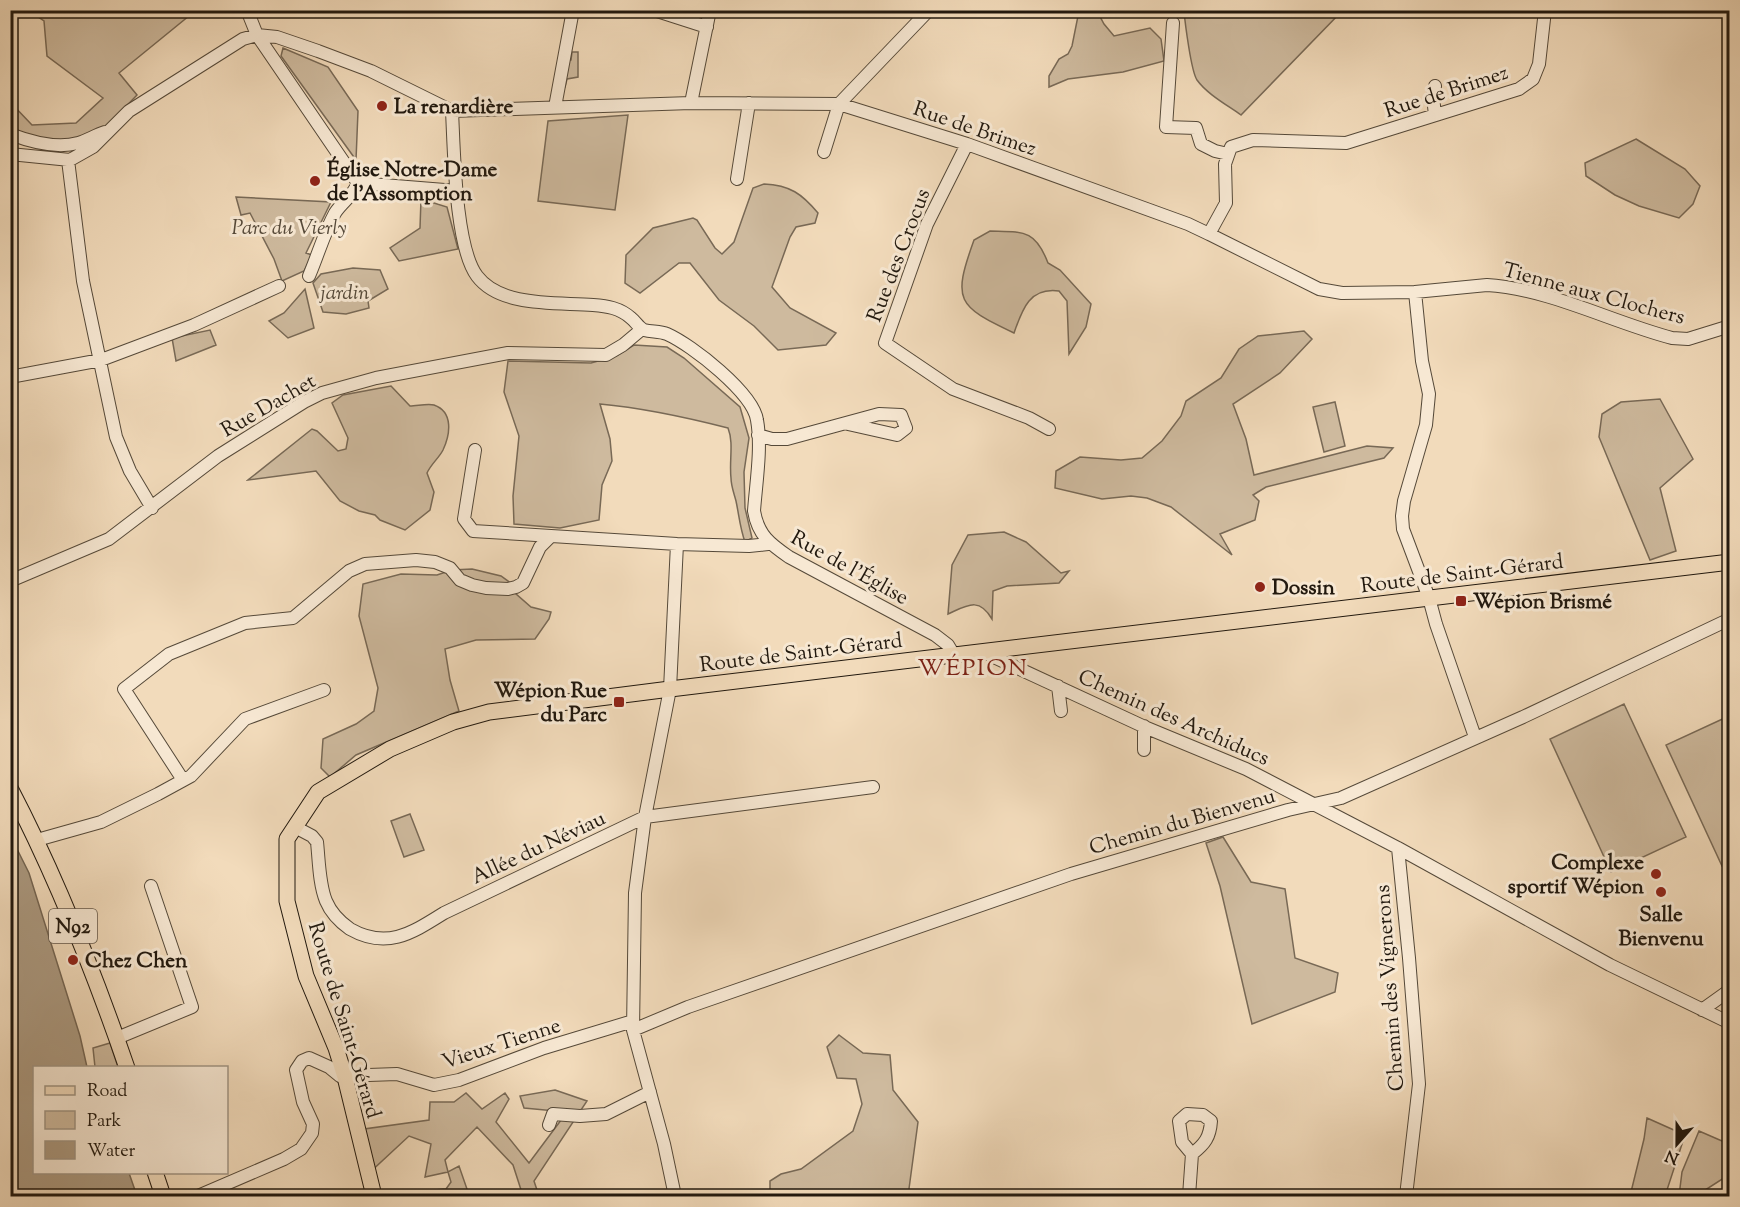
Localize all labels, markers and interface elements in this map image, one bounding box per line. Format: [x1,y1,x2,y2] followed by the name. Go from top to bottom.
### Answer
[1381,59,1513,127] street label: Rue de Brimez
[394,93,514,123] place label: La renardière
[909,95,1040,165] street label: Rue de Brimez
[375,99,389,113] marker: La renardière
[327,156,498,210] place label: Église Notre-Dame de l'Assomption
[308,174,322,188] marker: Église Notre-Dame de l'Assomption
[861,185,939,327] street label: Rue des Crocus
[232,214,346,244] park label: Parc du Vierly
[1499,256,1688,334] street label: Tienne aux Clochers
[319,279,369,309] park label: jardin
[216,367,322,446] street label: Rue Dachet
[785,524,913,614] street label: Rue de l'Église
[1359,548,1565,602] street label: Route de Saint-Gérard
[1272,574,1336,604] place label: Dossin
[1253,580,1267,594] marker: Dossin
[1473,588,1612,618] place label: Wépion Brismé
[1454,594,1468,608] marker: Wépion Brismé
[698,627,904,681] street label: Route de Saint-Gérard
[918,652,1028,686] district label: WÉPION
[1073,663,1274,775] street label: Chemin des Archiducs
[494,677,608,731] place label: Wépion Rue du Parc
[612,695,626,709] marker: Wépion Rue du Parc
[1086,782,1279,864] street label: Chemin du Bienvenu
[467,805,611,893] street label: Allée du Néviau
[1508,849,1645,903] place label: Complexe sportif Wépion
[1649,867,1663,881] marker: Complexe sportif Wépion
[1369,884,1413,1092] street label: Chemin des Vignerons
[1654,885,1668,899] marker: Salle Bienvenu
[1618,901,1704,955] place label: Salle Bienvenu
[49,909,97,943] road number: N92
[299,919,387,1123] street label: Route de Saint-Gérard
[85,947,188,977] place label: Chez Chen
[66,953,80,967] marker: Chez Chen
[438,1012,565,1078] street label: Vieux Tienne
[33,1066,228,1174] legend
[87,1079,127,1105] text: Road
[87,1109,122,1135] text: Park
[1647,1114,1707,1174] north arrow
[87,1139,136,1165] text: Water
[1662,1143,1683,1169] text: N

